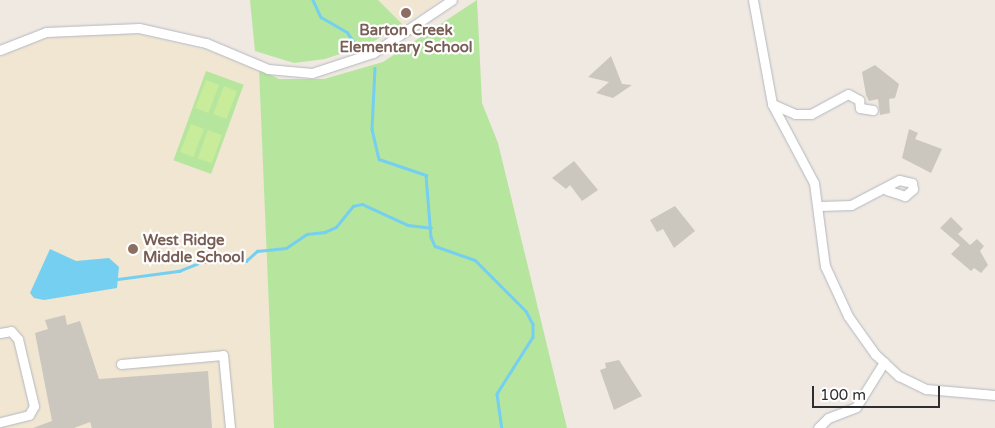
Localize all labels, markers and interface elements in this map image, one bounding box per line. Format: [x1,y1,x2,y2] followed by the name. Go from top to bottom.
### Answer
[400,7,412,19] marker: Barton Creek Elementary School
[339,21,473,56] place label: Barton Creek Elementary School
[143,231,244,266] place label: West Ridge Middle School
[127,243,139,255] marker: West Ridge Middle School
[815,376,942,408] scale bar
[820,386,866,404] text: 100 m

